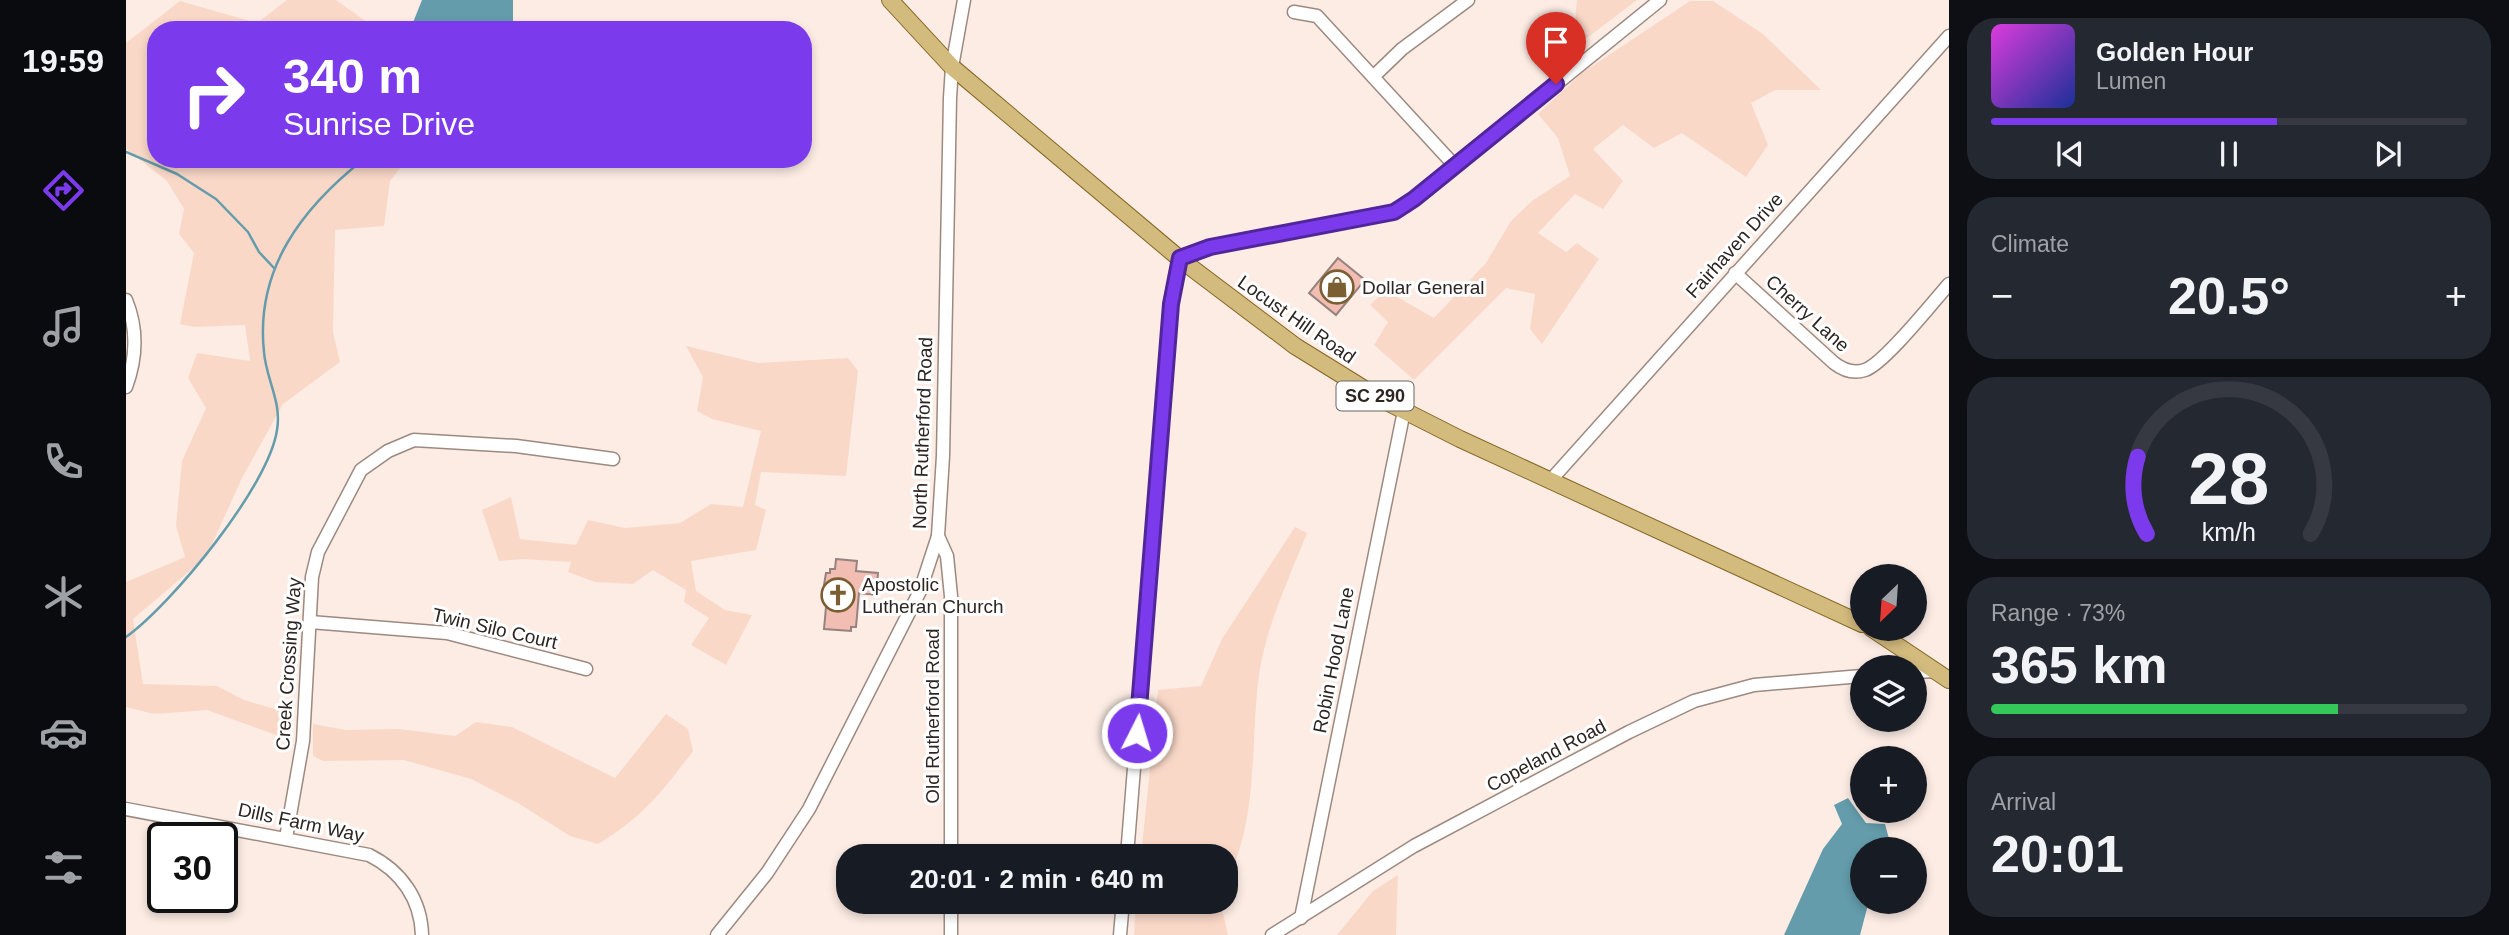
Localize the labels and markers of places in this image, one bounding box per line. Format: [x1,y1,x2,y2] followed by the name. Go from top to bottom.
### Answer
[1526,12.0,1586,84] pin
[1318,268,1356,306] shop icon: Dollar General
[1362,277,1485,298] place label: Dollar General
[862,574,1004,617] place label: Apostolic Lutheran Church
[819,576,857,614] church icon: Apostolic Lutheran Church

